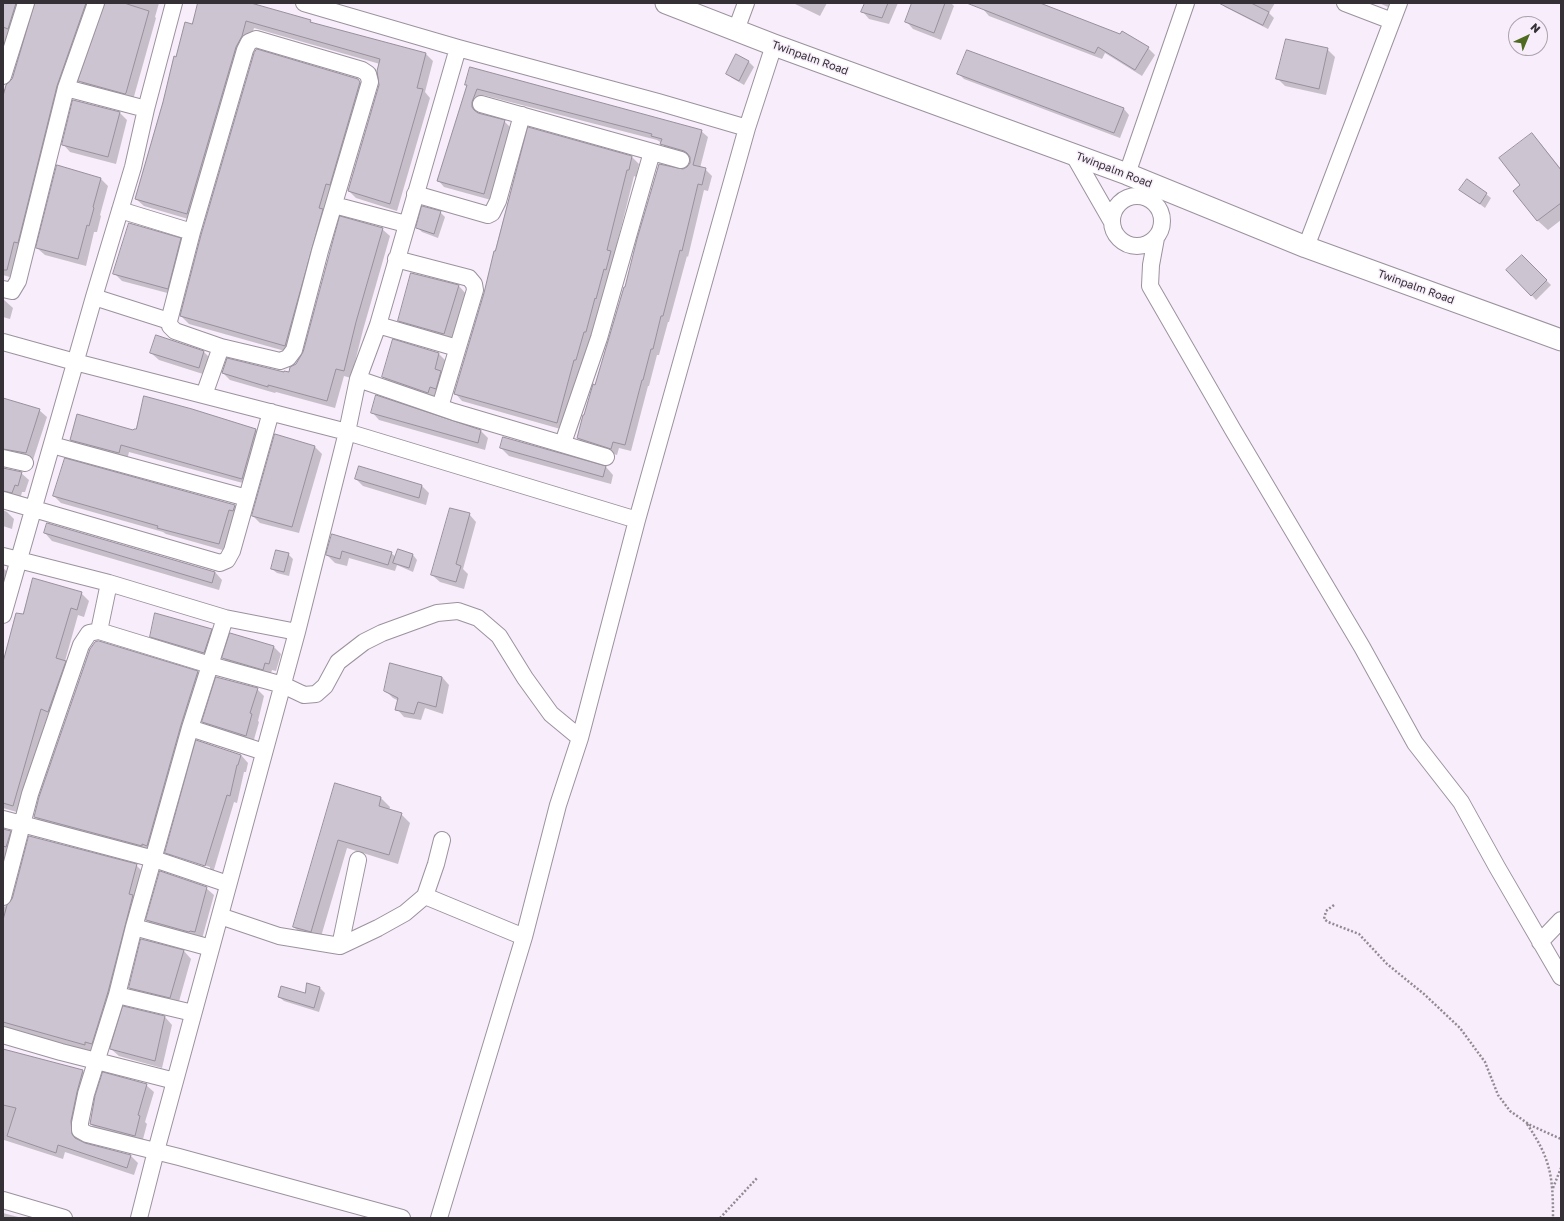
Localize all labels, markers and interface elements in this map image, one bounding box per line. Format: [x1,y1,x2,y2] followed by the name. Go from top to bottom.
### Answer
[1508,16,1548,56] north arrow
[1528,20,1544,35] text: N
[770,38,850,78] street label: Twinpalm Road
[1074,149,1154,191] street label: Twinpalm Road
[1376,267,1456,307] street label: Twinpalm Road

